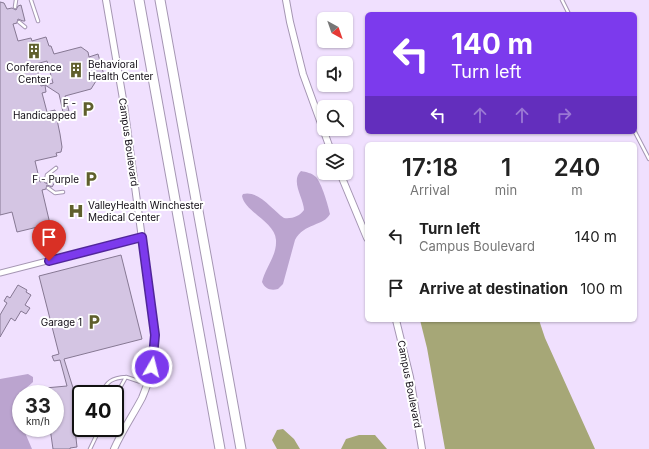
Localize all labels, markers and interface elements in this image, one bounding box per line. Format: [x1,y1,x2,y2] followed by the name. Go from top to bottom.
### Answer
[317,12,353,48] north arrow
[317,12,353,180] map controls
[451,27,533,61] text: 140 m
[385,28,437,80] icon: left
[25,42,43,60] building icon: Conference Center
[317,56,353,92] button: sound
[88,58,154,82] place label: Behavioral Health Center
[6,61,62,85] place label: Conference Center
[67,61,85,79] building icon: Behavioral Health Center
[451,61,521,82] text: Turn left
[13,97,76,121] place label: F - Handicapped
[117,97,141,187] street label: Campus Boulevard
[79,100,97,118] parking icon: F - Handicapped
[317,100,353,136] button: search
[427,104,449,126] icon: left
[469,104,491,126] icon: ahead
[511,104,533,126] icon: ahead
[553,104,575,126] icon: right
[317,144,353,180] button: layers
[402,153,458,182] text: 17:18
[501,153,511,182] text: 1
[554,153,600,182] text: 240
[82,170,100,188] parking icon: F - Purple
[32,173,79,185] place label: F - Purple
[410,182,450,198] text: Arrival
[495,182,517,198] text: min
[571,182,583,198] text: m
[88,199,204,223] place label: ValleyHealth Winchester Medical Center
[67,202,85,220] hospital icon: ValleyHealth Winchester Medical Center
[419,219,480,238] text: Turn left
[32,220,66,261] pin
[385,225,407,247] icon: left
[38,226,60,248] icon: arrive
[574,227,617,246] text: 140 m
[419,238,535,254] text: Campus Boulevard
[385,277,407,299] icon: arrive
[419,279,568,298] text: Arrive at destination
[580,279,623,298] text: 100 m
[85,313,103,331] parking icon: Garage 1
[41,316,82,328] place label: Garage 1
[396,339,424,429] street label: Campus Boulevard
[131,346,173,388] position arrow
[72,385,124,437] speed limit sign: 40
[25,394,51,418] text: 33
[26,415,50,427] text: km/h

